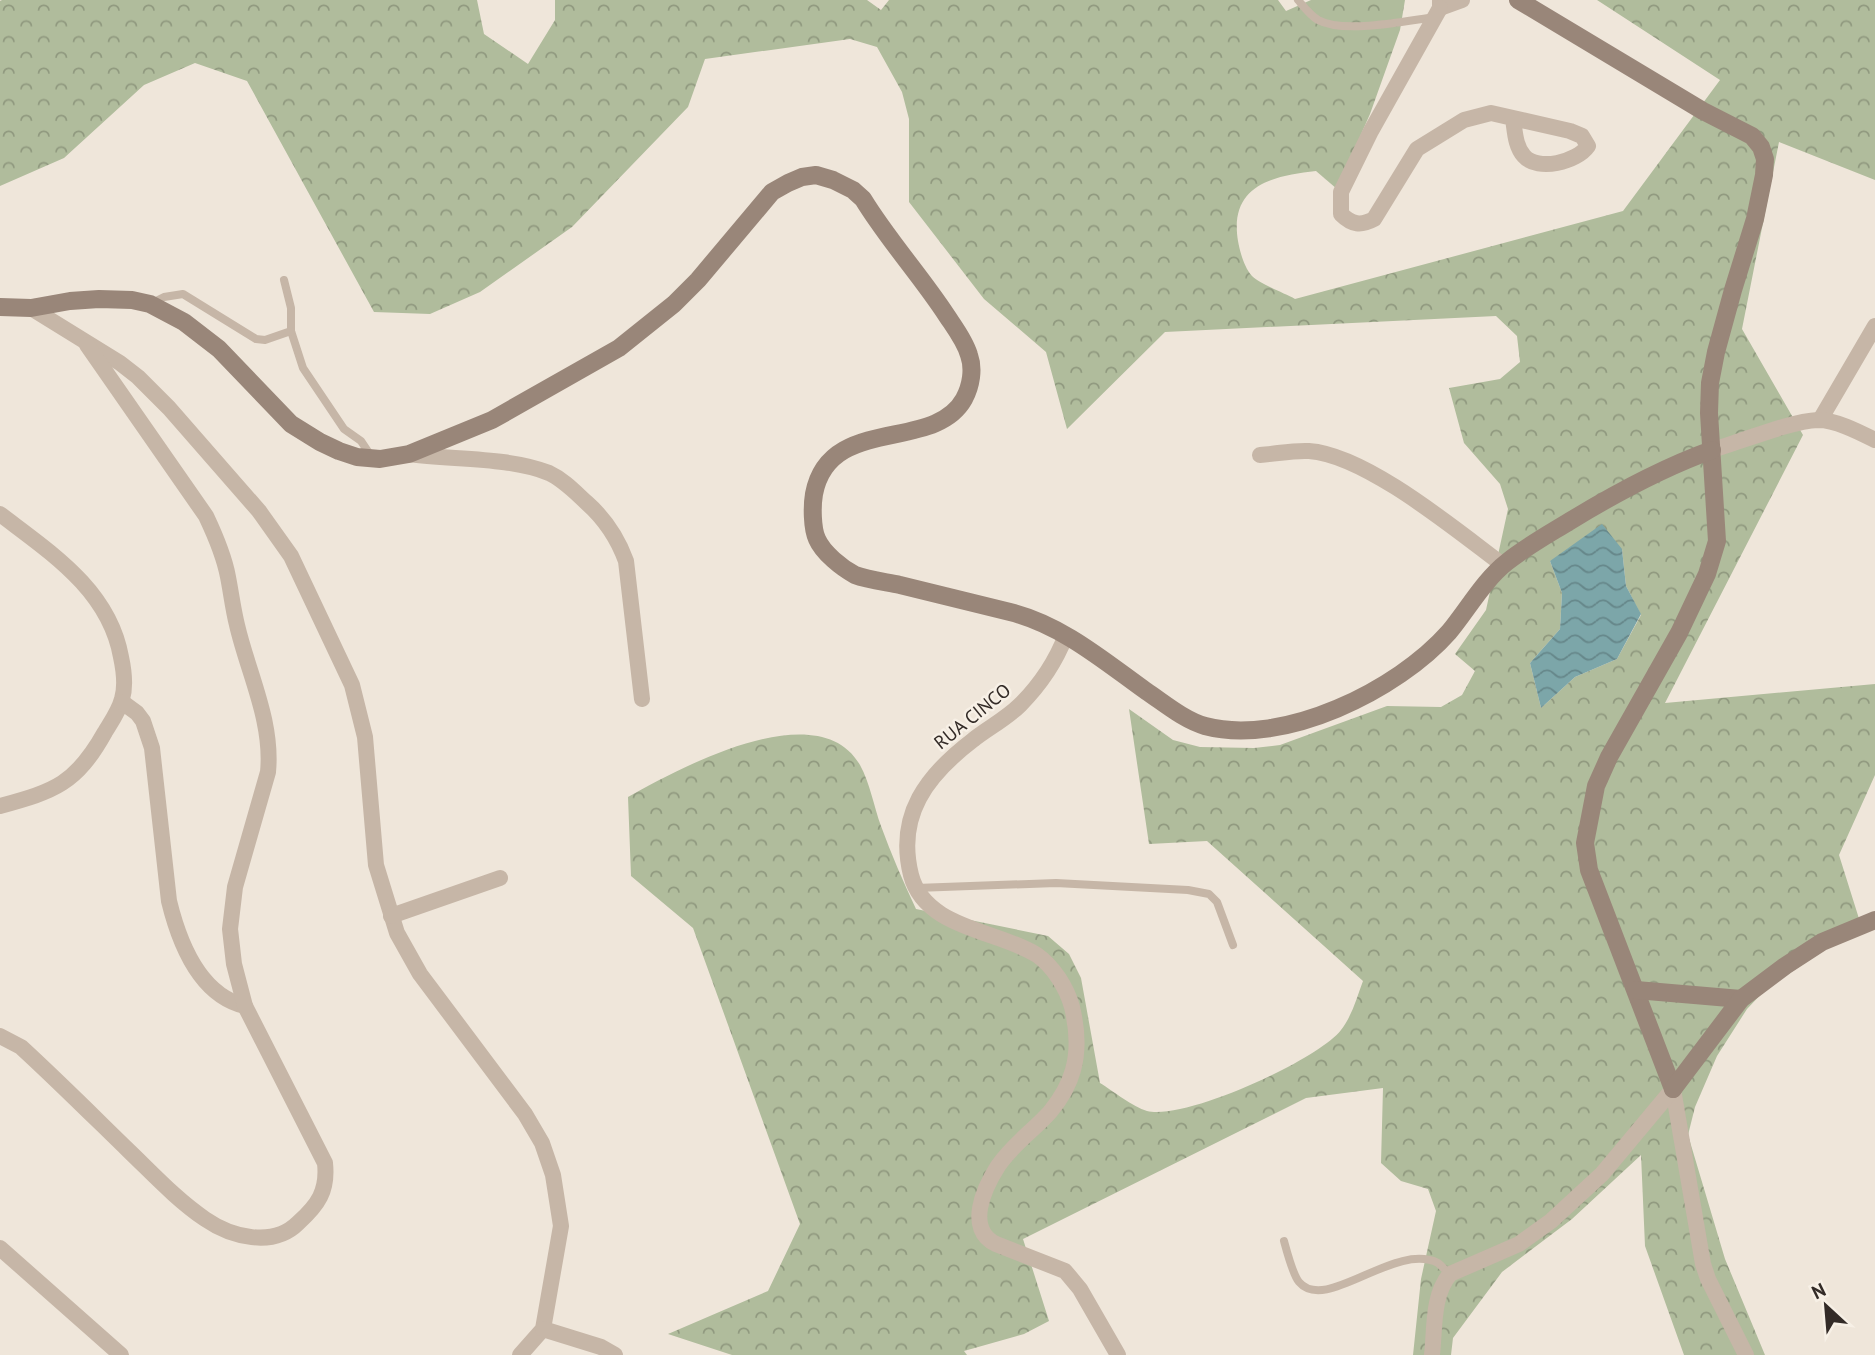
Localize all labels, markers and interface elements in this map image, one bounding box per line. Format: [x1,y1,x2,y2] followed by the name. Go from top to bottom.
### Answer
[929,678,1015,754] street label: RUA CINCO
[1791,1271,1861,1341] north arrow
[1808,1277,1829,1304] text: N

